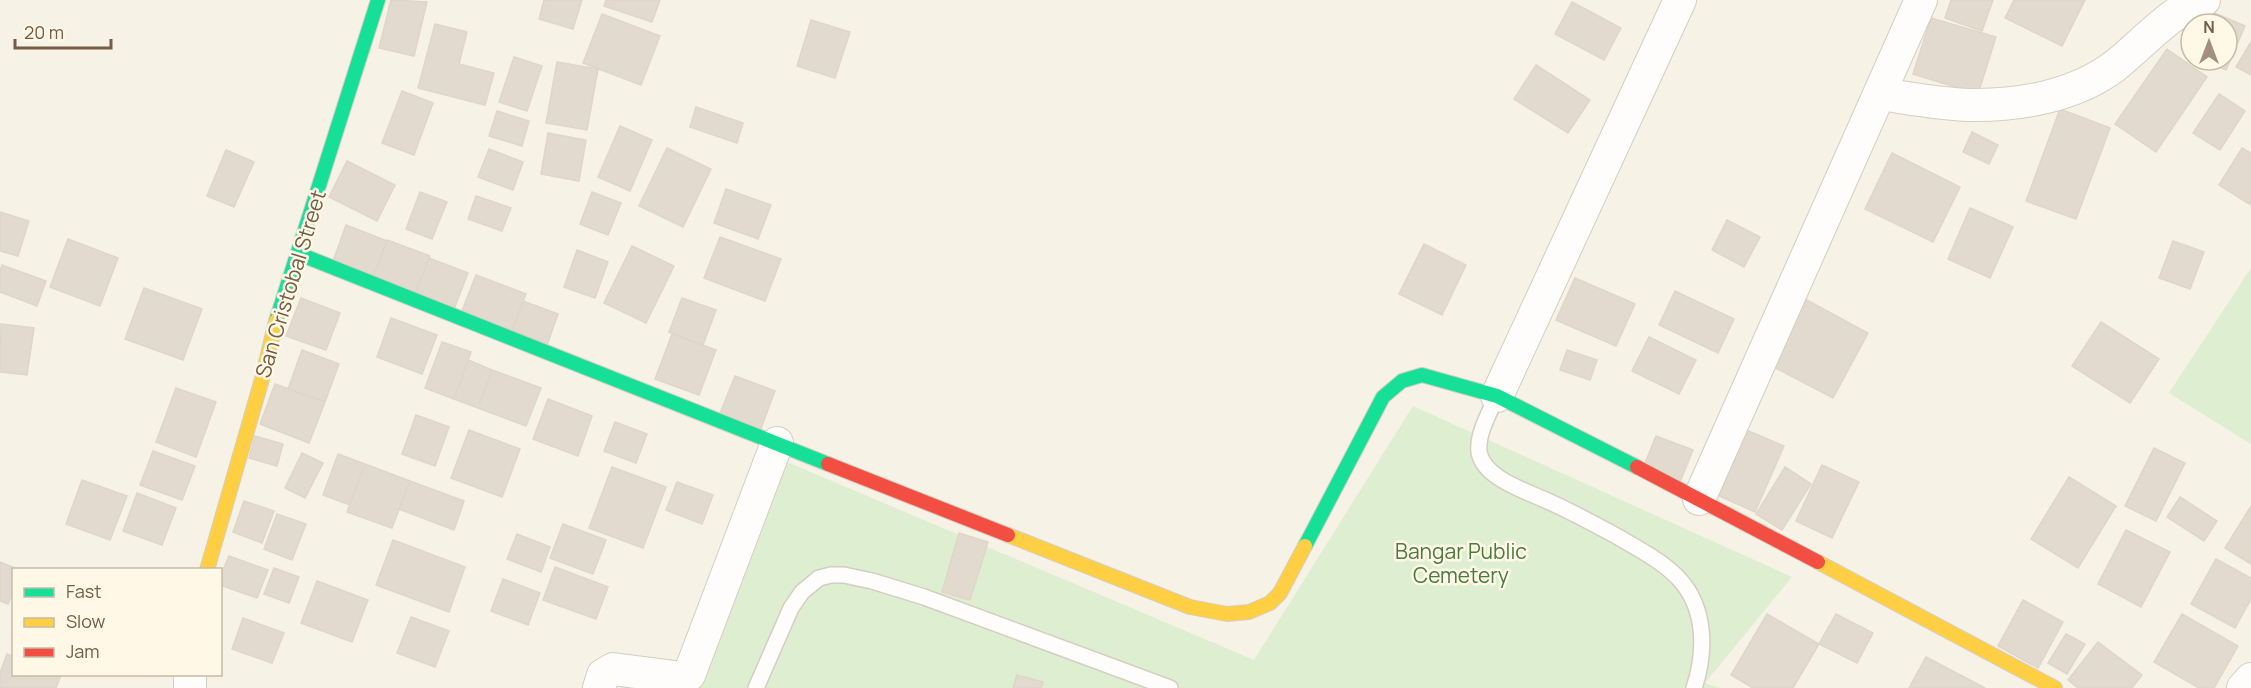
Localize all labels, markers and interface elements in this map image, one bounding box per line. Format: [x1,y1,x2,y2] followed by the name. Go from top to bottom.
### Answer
[15,12,111,50] scale bar
[2179,12,2239,72] north arrow
[2203,16,2215,38] text: N
[24,20,64,44] text: 20 m
[248,186,332,381] street label: San Cristobal Street
[1395,537,1527,589] park label: Bangar Public Cemetery
[12,568,222,676] legend
[66,579,101,603] text: Fast
[66,609,106,633] text: Slow
[66,639,100,663] text: Jam

